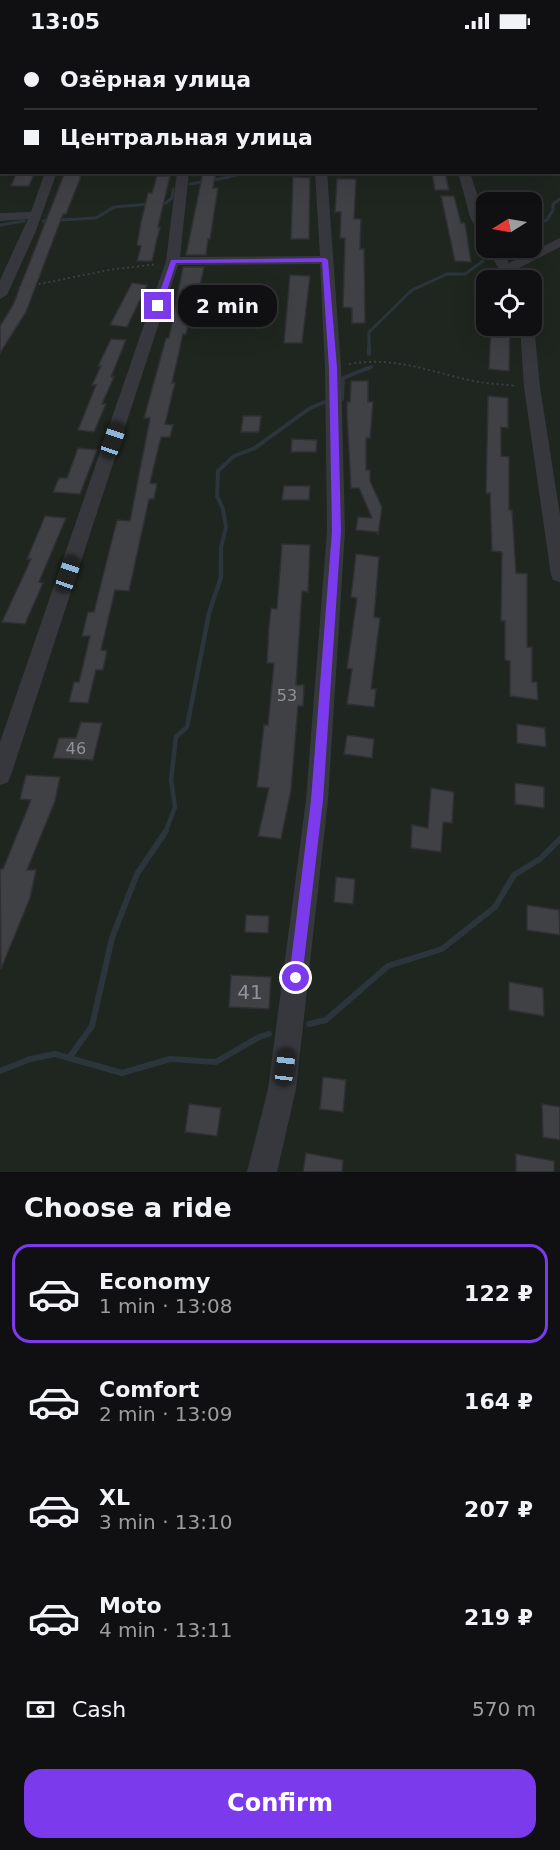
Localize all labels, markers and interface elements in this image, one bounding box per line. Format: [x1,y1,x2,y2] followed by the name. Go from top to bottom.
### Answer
[30,9,100,34] text: 13:05
[60,67,251,92] text: Озёрная улица
[60,125,313,150] text: Центральная улица
[476,192,542,258] north arrow
[476,192,542,336] map controls
[476,270,542,336] button: locate
[179,285,278,327] callout: 2 min
[144,292,171,319] route end
[196,294,259,318] text: 2 min
[99,420,127,460] car
[54,554,82,594] car
[277,686,297,705] house number: 53
[66,739,86,758] house number: 46
[282,964,309,991] route start
[237,980,263,1004] house number: 41
[274,1048,296,1086] car
[24,1192,232,1223] text: Choose a ride
[27,1267,81,1321] icon: car
[99,1269,210,1294] text: Economy
[464,1281,533,1306] text: 122 ₽
[99,1294,233,1318] text: 1 min · 13:08
[27,1375,81,1429] icon: car
[99,1377,199,1402] text: Comfort
[464,1389,533,1414] text: 164 ₽
[99,1402,233,1426] text: 2 min · 13:09
[27,1483,81,1537] icon: car
[99,1485,130,1510] text: XL
[464,1497,533,1522] text: 207 ₽
[99,1510,233,1534] text: 3 min · 13:10
[27,1591,81,1645] icon: car
[99,1593,162,1618] text: Moto
[464,1605,533,1630] text: 219 ₽
[99,1618,233,1642] text: 4 min · 13:11
[24,1693,57,1726] icon: cash
[72,1697,126,1722] text: Cash
[472,1697,536,1721] text: 570 m
[24,1769,536,1838] button: Confirm

